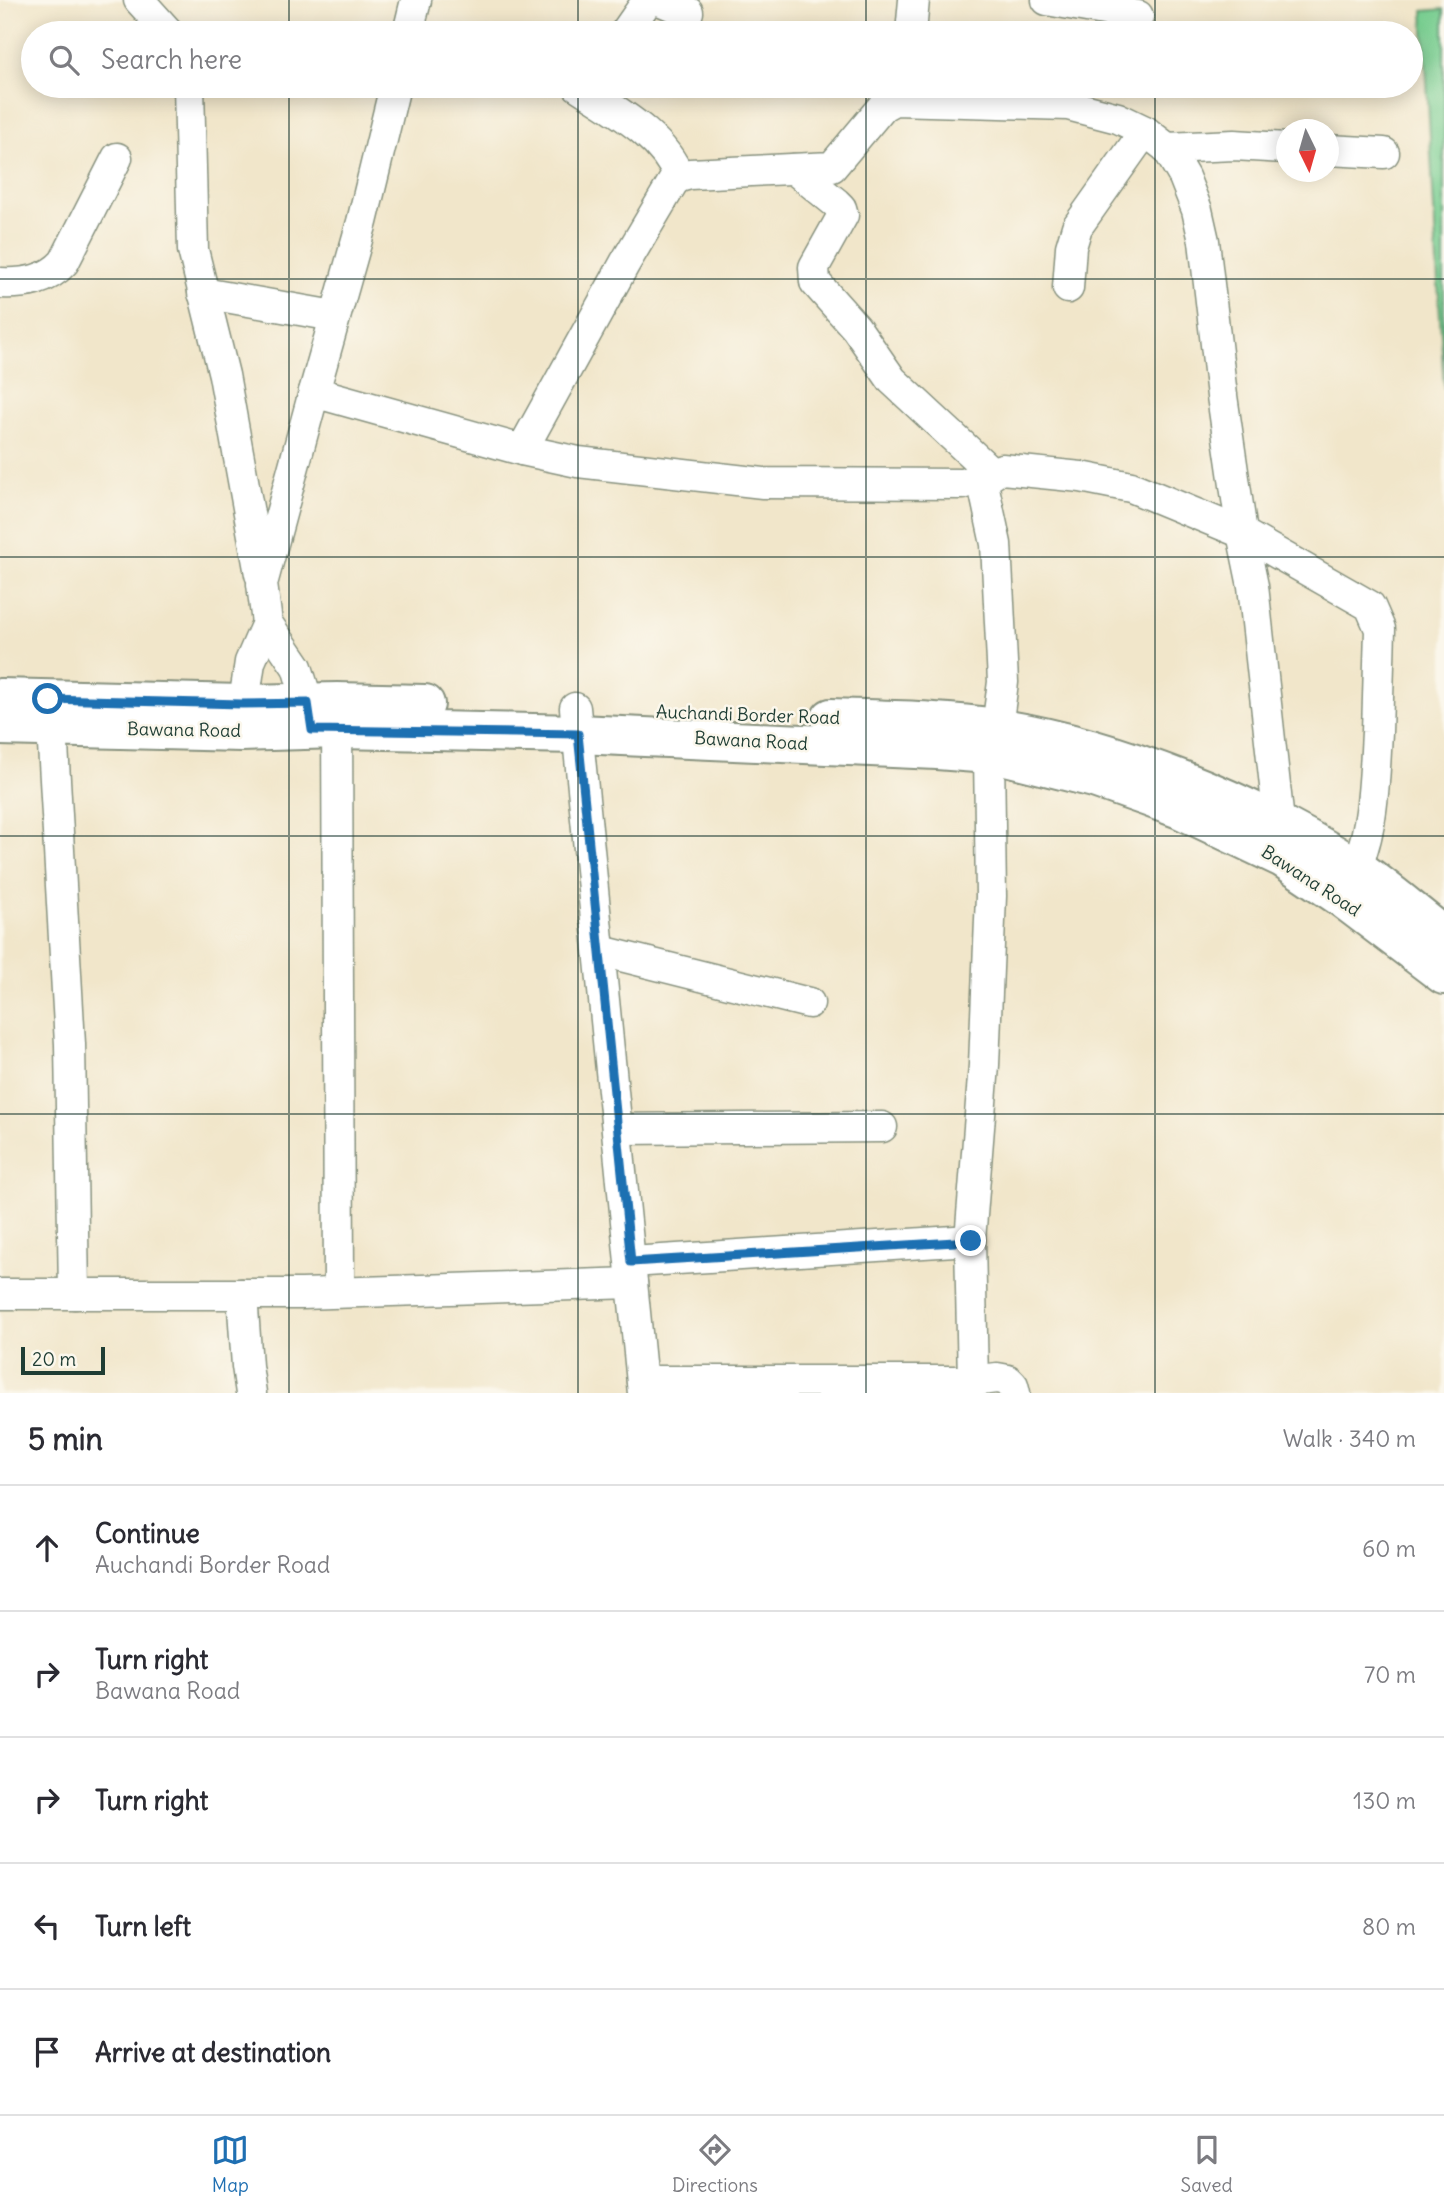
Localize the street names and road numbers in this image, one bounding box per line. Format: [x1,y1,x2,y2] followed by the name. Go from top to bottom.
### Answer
[656,700,841,729] street label: Auchandi Border Road
[127,717,241,742] street label: Bawana Road
[694,726,809,755] street label: Bawana Road
[1257,840,1366,921] street label: Bawana Road

